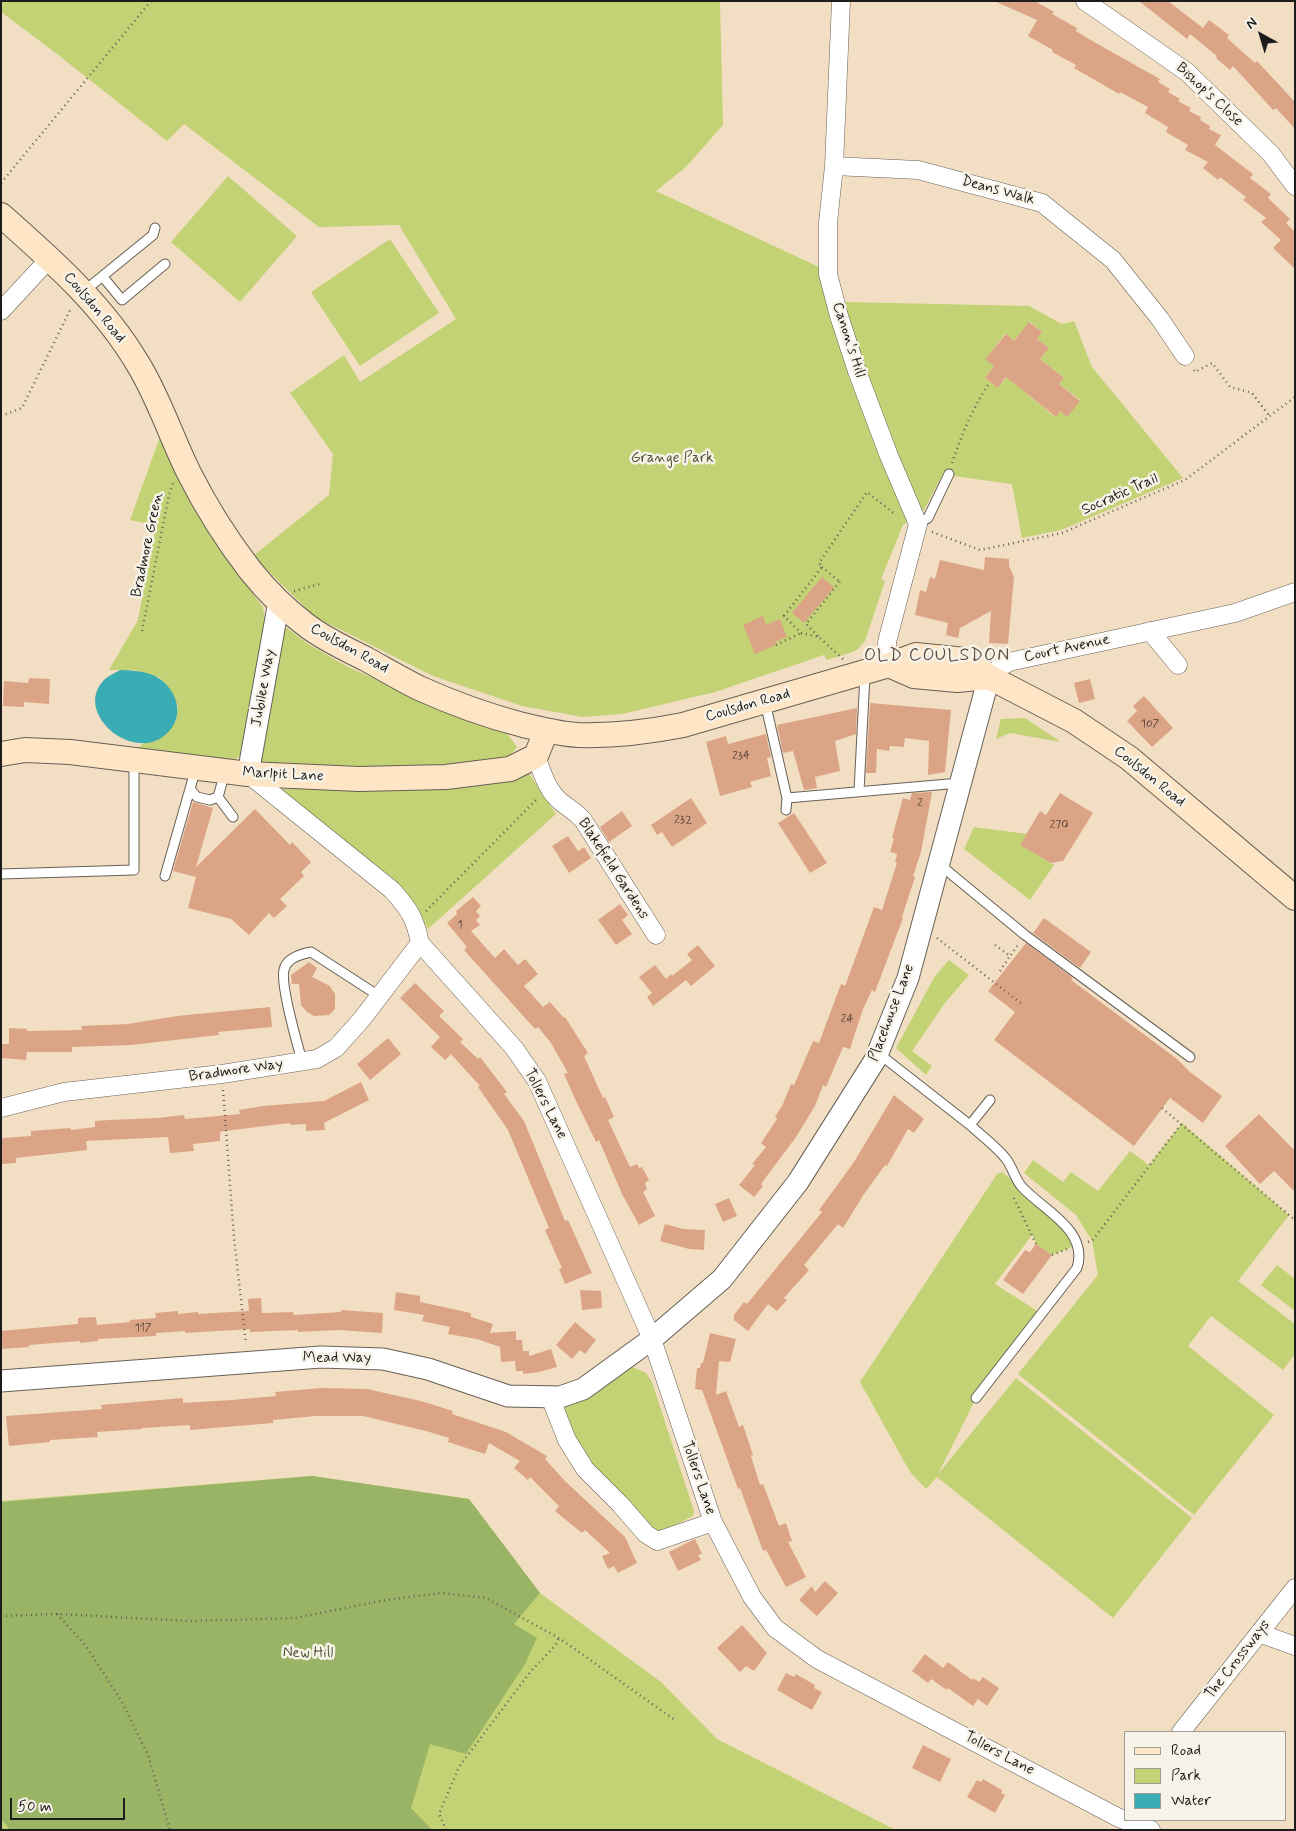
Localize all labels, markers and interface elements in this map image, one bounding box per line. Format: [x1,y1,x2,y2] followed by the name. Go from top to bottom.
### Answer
[1236,10,1286,60] north arrow
[1242,13,1261,33] text: N
[1172,59,1246,131] street label: Bishop's Close
[959,173,1037,209] street label: Deans Walk
[59,269,129,347] street label: Coulsdon Road
[827,300,869,380] street label: Canon's Hill
[631,450,713,468] park label: Grange Park
[1079,470,1161,520] street label: Socratic Trail
[128,491,168,599] street label: Bradmore Green
[307,620,391,678] street label: Coulsdon Road
[1023,631,1111,667] street label: Court Avenue
[864,645,1010,667] district label: OLD COULSDON
[248,648,280,728] street label: Jubilee Way
[704,685,792,727] street label: Coulsdon Road
[1141,717,1159,731] house number: 107
[1110,743,1188,811] street label: Coulsdon Road
[732,749,750,763] house number: 234
[242,764,324,786] street label: Marlpit Lane
[917,796,923,810] house number: 2
[674,813,692,827] house number: 232
[574,815,652,923] street label: Blakefield Gardens
[1049,818,1069,832] house number: 270
[457,918,463,932] house number: 1
[865,962,919,1064] street label: Placehouse Lane
[840,1012,854,1026] house number: 24
[188,1056,284,1086] street label: Bradmore Way
[520,1066,570,1142] street label: Tollers Lane
[134,1321,152,1335] house number: 117
[303,1350,371,1368] street label: Mead Way
[677,1439,719,1517] street label: Tollers Lane
[1202,1617,1274,1703] street label: The Crossways
[283,1645,333,1663] park label: New Hill
[961,1728,1037,1780] street label: Tollers Lane
[1124,1731,1286,1821] legend
[1171,1741,1201,1761] text: Road
[1171,1766,1201,1786] text: Park
[12,1788,128,1820] scale bar
[1171,1791,1211,1811] text: Water
[18,1797,52,1817] text: 50 m

